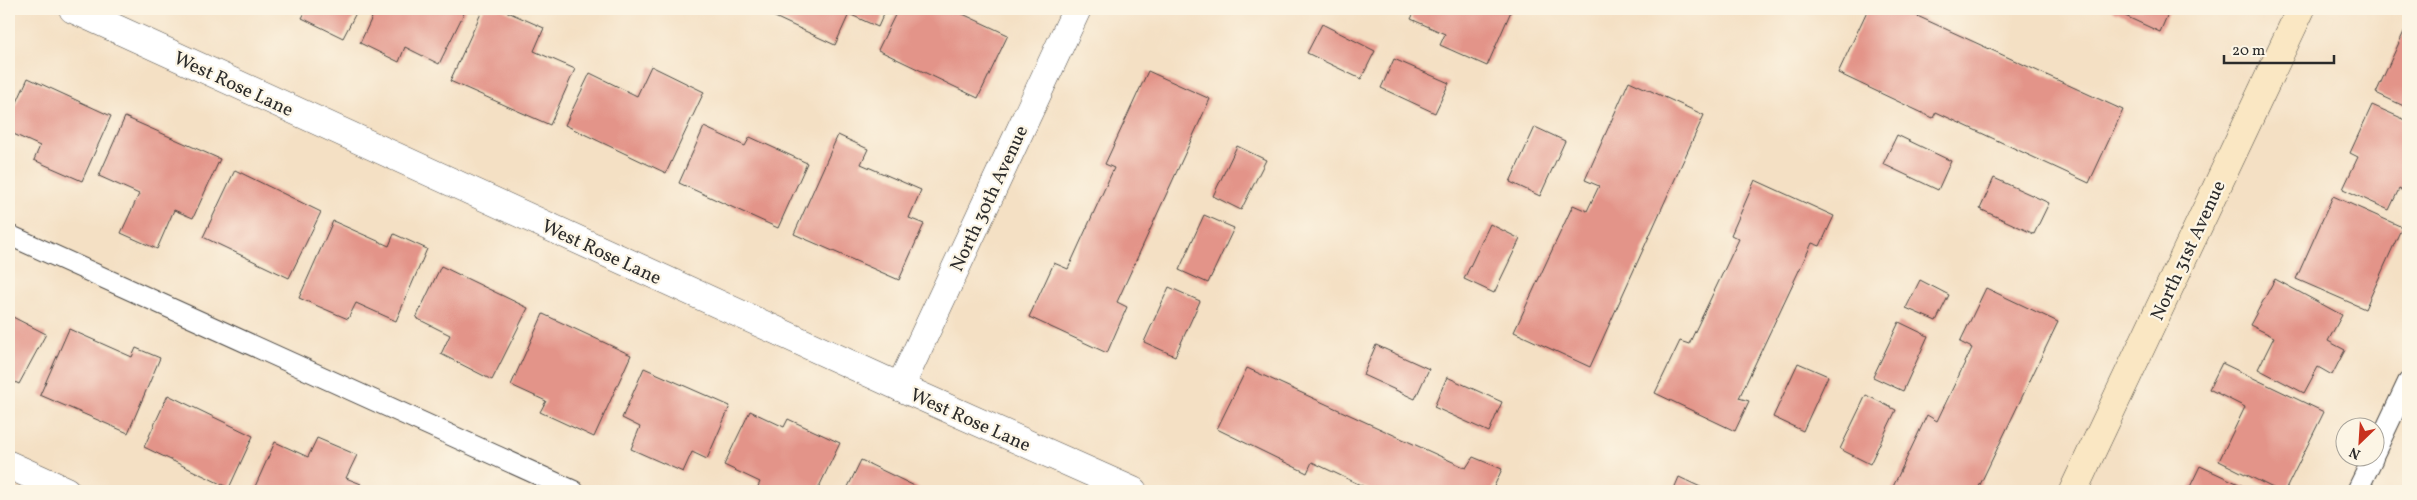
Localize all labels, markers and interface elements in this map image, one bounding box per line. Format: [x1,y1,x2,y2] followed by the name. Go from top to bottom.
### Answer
[2224,32,2334,64] scale bar
[2232,41,2265,62] text: 20 m
[169,46,297,124] street label: West Rose Lane
[944,121,1035,276] street label: North 30th Avenue
[2145,177,2233,325] street label: North 31st Avenue
[537,214,665,292] street label: West Rose Lane
[906,383,1035,459] street label: West Rose Lane
[2334,418,2384,468] north arrow
[2347,442,2364,463] text: N

